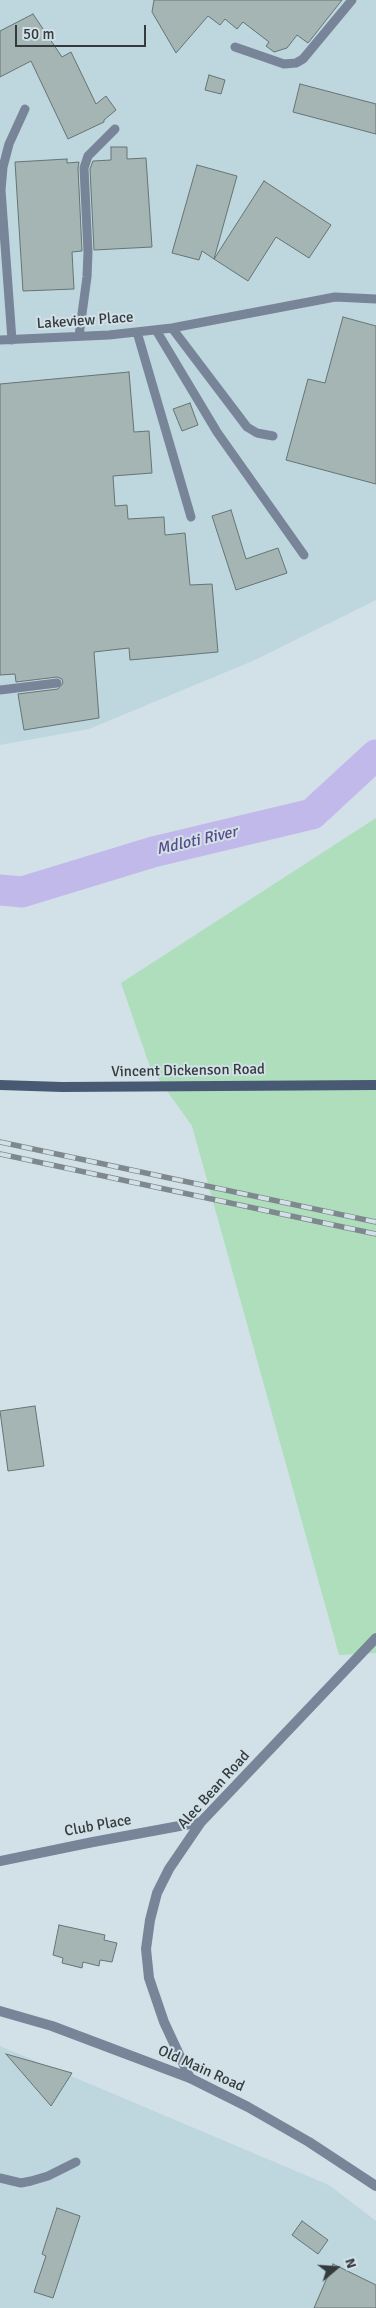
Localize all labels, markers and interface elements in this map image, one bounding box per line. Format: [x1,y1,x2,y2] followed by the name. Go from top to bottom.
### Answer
[18,15,149,47] scale bar
[23,25,54,43] text: 50 m
[36,309,134,333] street label: Lakeview Place
[155,822,239,860] water label: Mdloti River
[111,1061,265,1081] street label: Vincent Dickenson Road
[174,1747,254,1833] street label: Alec Bean Road
[63,1811,133,1841] street label: Club Place
[155,2042,247,2096] street label: Old Main Road
[311,2243,361,2293] north arrow
[341,2256,360,2270] text: N

